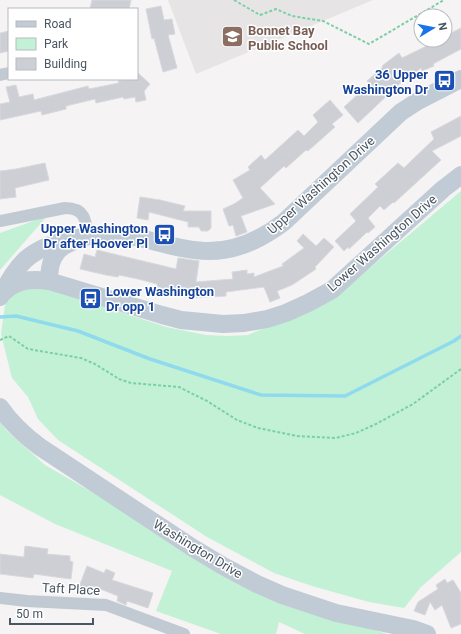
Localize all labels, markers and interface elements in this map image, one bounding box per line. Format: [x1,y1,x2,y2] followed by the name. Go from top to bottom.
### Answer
[8,8,138,80] legend
[413,8,453,48] north arrow
[44,17,72,31] text: Road
[435,21,449,32] text: N
[248,23,328,53] place label: Bonnet Bay Public School
[220,24,246,50] school or university icon: Bonnet Bay Public School
[44,37,69,51] text: Park
[44,57,87,71] text: Building
[342,67,428,97] place label: 36 Upper Washington Dr
[431,68,457,94] bus stop icon: 36 Upper Washington Dr
[264,133,378,237] street label: Upper Washington Drive
[324,191,440,295] street label: Lower Washington Drive
[41,221,148,251] place label: Upper Washington Dr after Hoover Pl
[151,222,177,248] bus stop icon: Upper Washington Dr after Hoover Pl
[106,284,214,314] place label: Lower Washington Dr opp 1
[78,285,104,311] bus stop icon: Lower Washington Dr opp 1
[151,517,245,582] street label: Washington Drive
[42,580,101,598] street label: Taft Place
[10,600,93,626] scale bar
[16,607,43,621] text: 50 m

